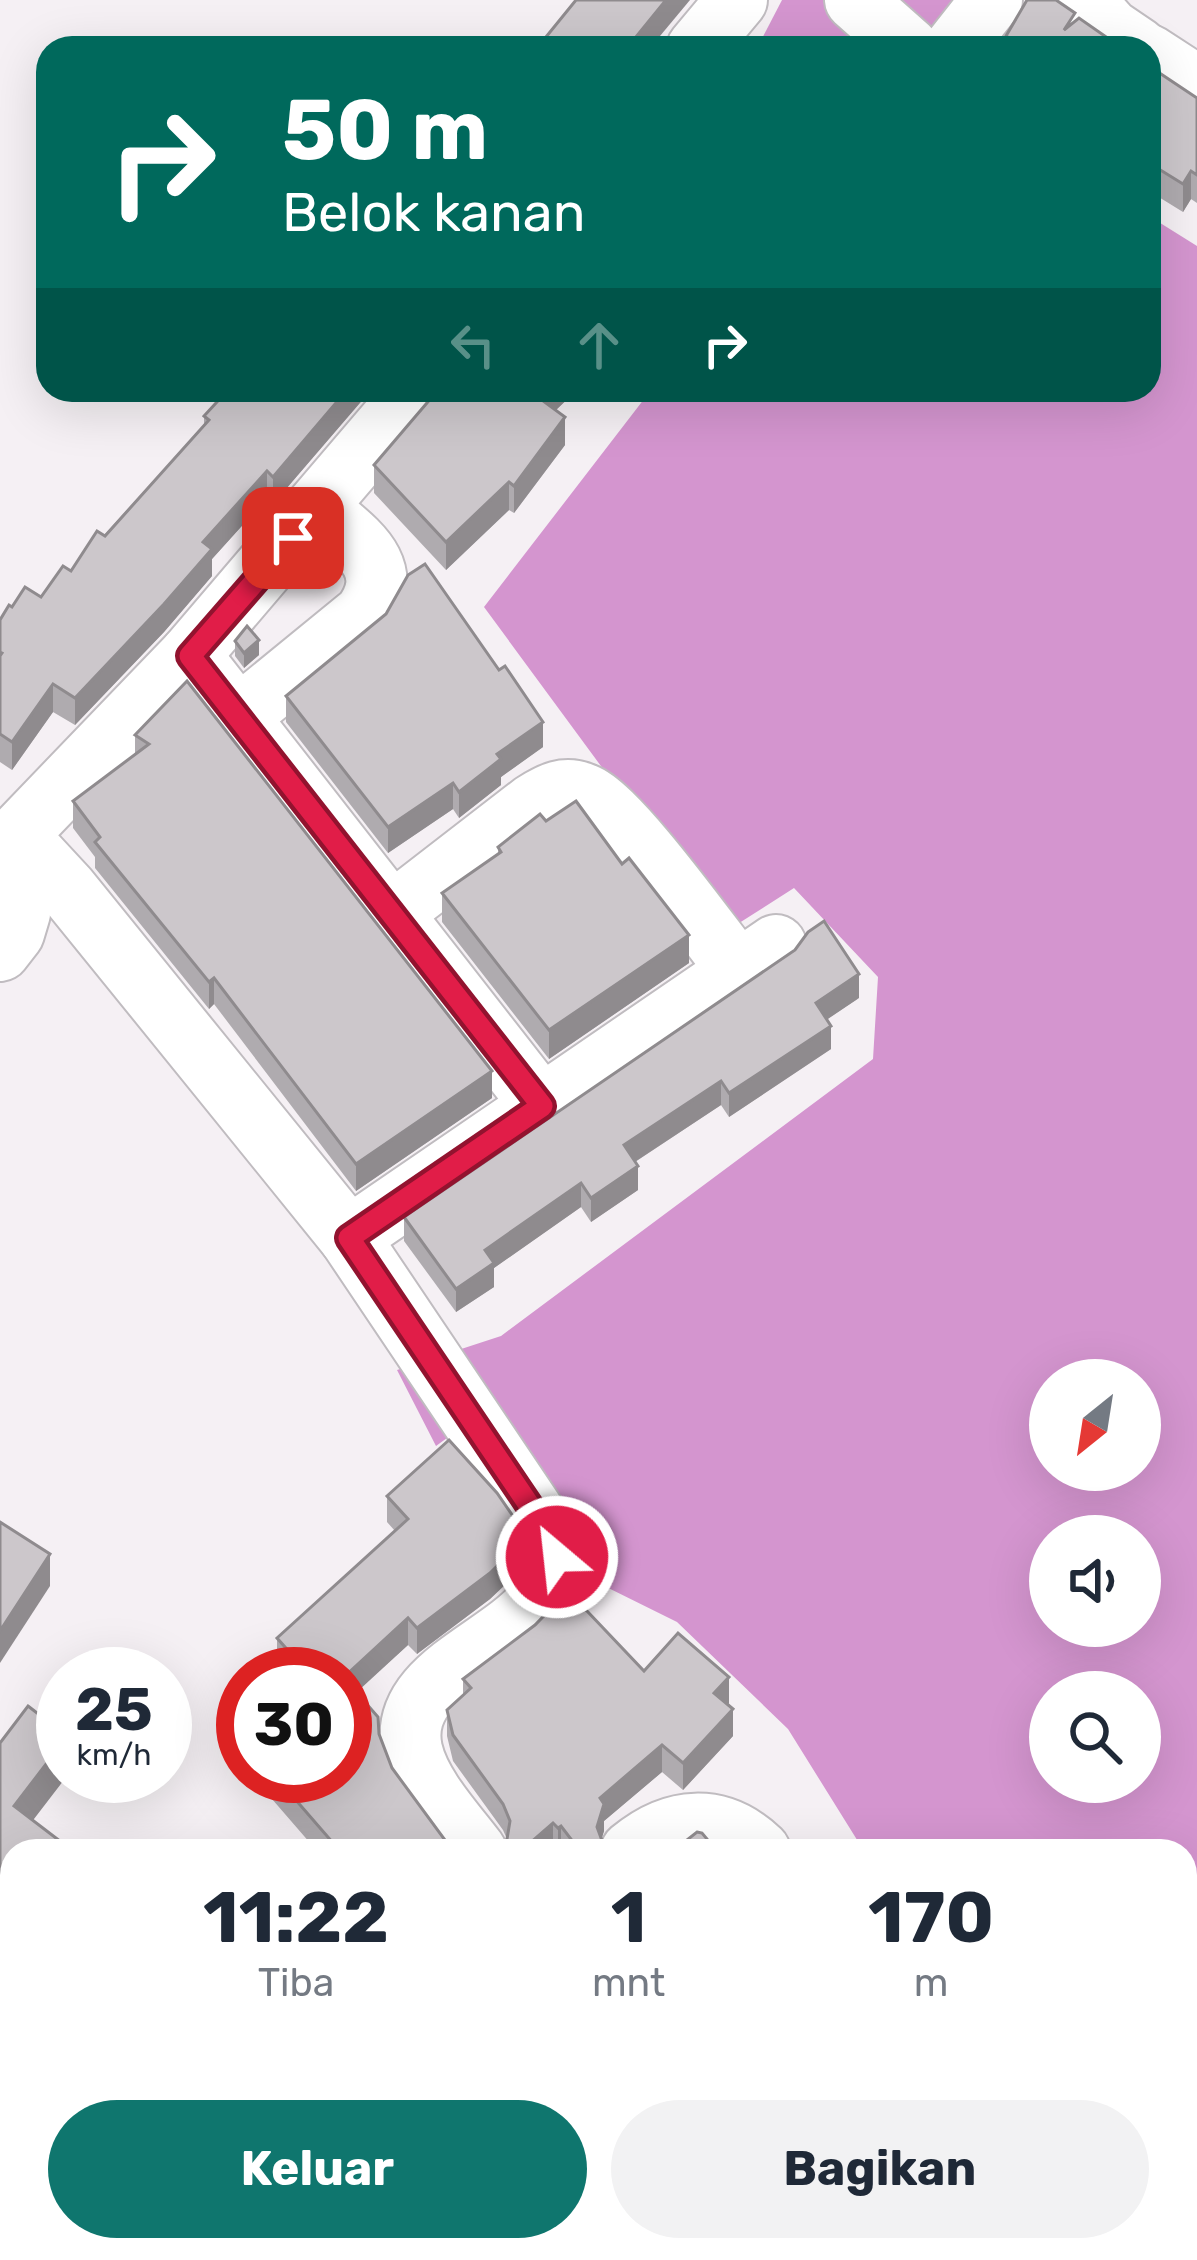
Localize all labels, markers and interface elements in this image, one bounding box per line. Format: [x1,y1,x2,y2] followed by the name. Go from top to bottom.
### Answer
[282,80,488,180] text: 50 m
[84,84,240,240] icon: right
[282,181,585,245] text: Belok kanan
[440,312,506,378] icon: left
[566,312,632,378] icon: ahead
[692,312,758,378] icon: right
[242,487,344,589] pin
[260,505,326,571] icon: arrive
[1029,1359,1161,1491] north arrow
[1029,1359,1161,1803] map controls
[494,1494,620,1620] position arrow
[1029,1515,1161,1647] button: sound
[216,1647,372,1803] speed limit sign: 30
[1029,1671,1161,1803] button: search
[75,1674,153,1745] text: 25
[77,1737,151,1773] text: km/h
[203,1875,389,1960] text: 11:22
[611,1875,646,1960] text: 1
[868,1875,994,1960] text: 170
[258,1960,334,2006] text: Tiba
[592,1960,665,2006] text: mnt
[914,1960,948,2006] text: m
[48,2100,587,2238] button: Keluar
[611,2100,1149,2238] button: Bagikan

